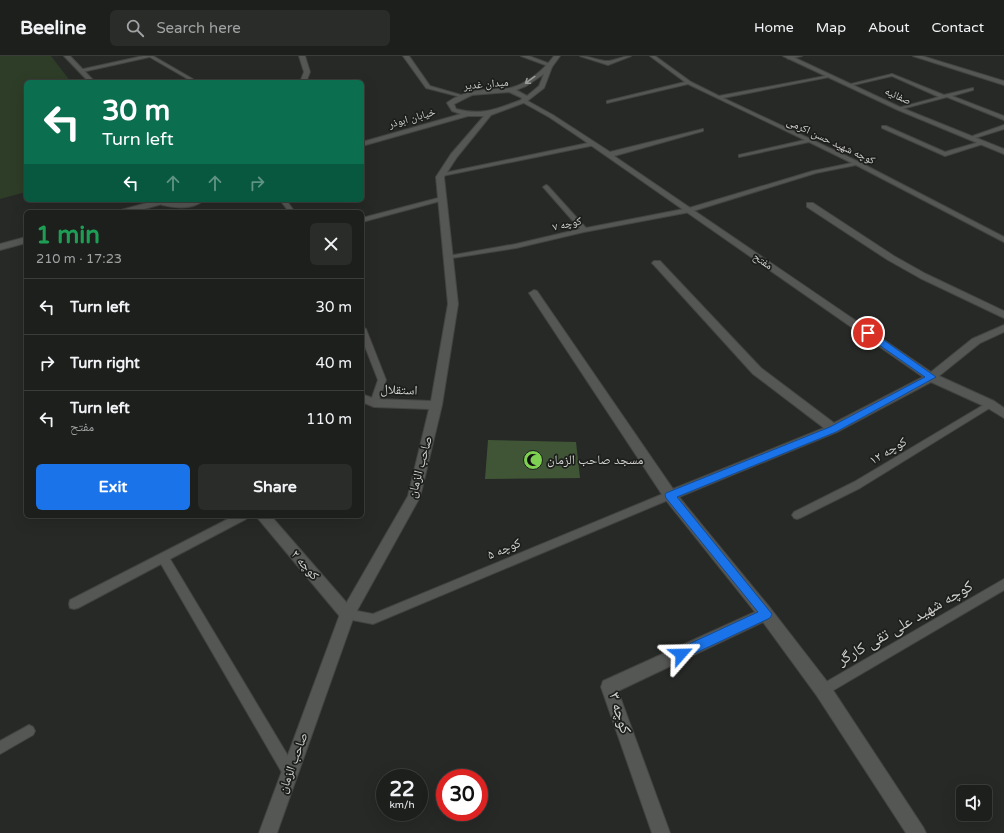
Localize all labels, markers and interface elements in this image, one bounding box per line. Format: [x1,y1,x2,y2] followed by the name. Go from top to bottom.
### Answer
[110,10,390,46] search box
[20,17,86,39] text: Beeline
[124,17,146,39] icon: search
[156,19,241,37] text: Search here
[754,19,794,36] text: Home
[816,19,846,36] text: Map
[868,19,910,36] text: About
[932,19,984,36] text: Contact
[462,76,509,93] street label: میدان غدیر
[525,76,536,85] one-way arrow
[883,84,913,108] street label: صفائیه
[102,94,170,128] text: 30 m
[36,96,88,148] icon: left
[386,105,437,131] street label: خیابان ابوذر
[785,115,878,167] street label: کوچه شهید حسن اکرمی
[102,128,174,150] text: Turn left
[120,172,142,194] icon: left
[162,172,184,194] icon: ahead
[204,172,226,194] icon: ahead
[246,172,268,194] icon: right
[551,214,583,234] street label: کوچه ۷
[36,221,100,250] text: 1 min
[310,223,352,265] button: close
[751,250,775,272] street label: مفتح
[36,251,122,267] text: 210 m · 17:23
[36,296,58,318] icon: left
[70,298,130,316] text: Turn left
[315,298,352,316] text: 30 m
[851,316,885,350] pin
[857,322,879,344] icon: arrive
[36,352,58,374] icon: right
[70,354,140,372] text: Turn right
[315,354,352,372] text: 40 m
[380,381,418,399] street label: استقلال
[70,399,130,417] text: Turn left
[36,408,58,430] icon: left
[306,410,352,428] text: 110 m
[70,419,94,435] text: مفتح
[866,433,910,468] street label: کوچه ۱۲
[404,434,436,500] street label: صاحب الزمان
[522,449,544,471] mosque icon: مسجد صاحب الزمان
[547,452,644,468] place label: مسجد صاحب الزمان
[36,464,190,510] button: Exit
[198,464,352,510] button: Share
[485,535,524,563] street label: کوچه ۵
[288,547,323,584] street label: کوچه ۲
[833,576,977,671] street label: کوچه شهید علی تقی کارگر
[660,633,702,675] position arrow
[604,690,636,737] street label: کوچه ۳
[275,730,311,796] street label: صاحب الزمان
[436,769,488,821] speed limit sign: 30
[389,778,415,802] text: 22
[956,785,992,821] map controls
[956,785,992,821] button: sound
[389,799,415,811] text: km/h

